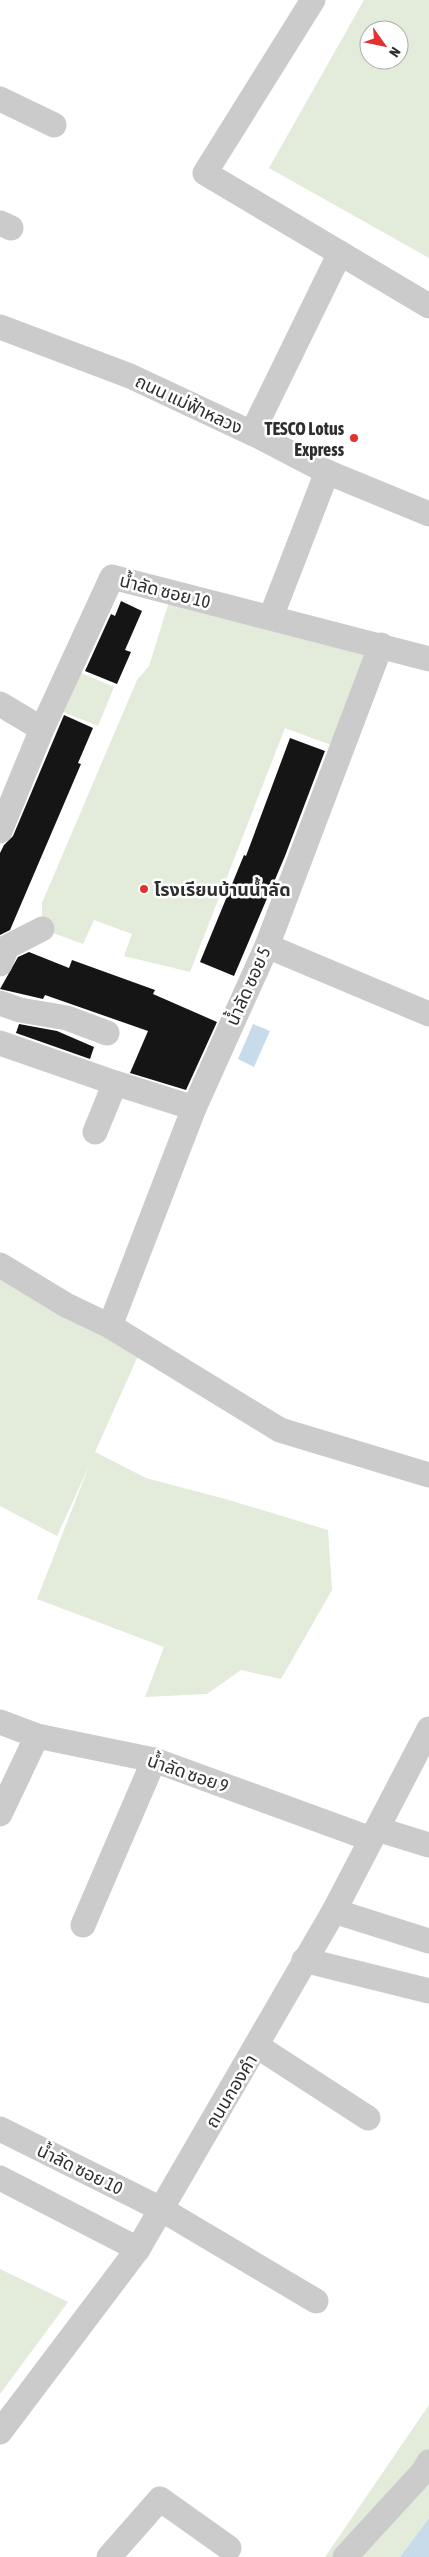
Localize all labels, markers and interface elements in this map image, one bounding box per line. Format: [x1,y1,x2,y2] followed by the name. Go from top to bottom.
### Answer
[359,20,409,70] north arrow
[386,44,404,60] text: N
[132,370,246,438] street label: ถนน แม่ฟ้าหลวง
[264,418,345,460] place label: TESCO Lotus Express
[348,432,360,444] marker: TESCO Lotus Express
[118,568,213,612] street label: น้ำลัด ซอย 10
[154,877,291,900] place label: โรงเรียนบ้านน้ำลัด
[138,883,150,895] marker: โรงเรียนบ้านน้ำลัด
[219,942,275,1029] street label: น้ำลัด ซอย 5
[145,1747,232,1797] street label: น้ำลัด ซอย 9
[201,2050,261,2132] street label: ถนนกองคำ
[34,2137,127,2199] street label: น้ำลัด ซอย 10

